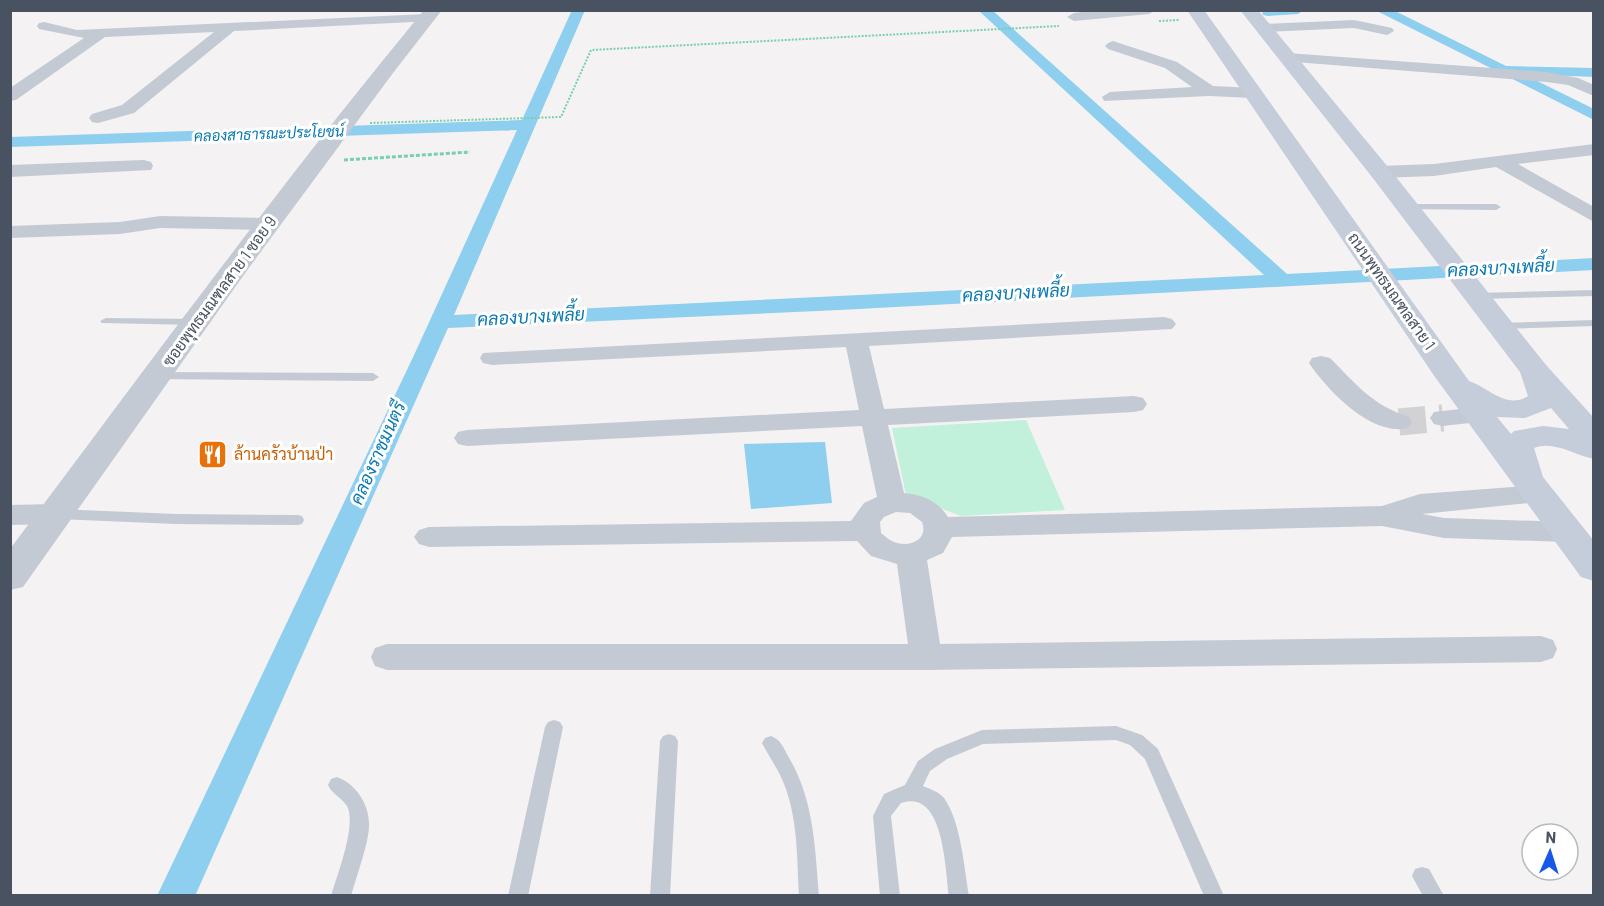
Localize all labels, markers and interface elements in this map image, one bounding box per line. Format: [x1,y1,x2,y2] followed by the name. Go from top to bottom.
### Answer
[193,121,346,145] water label: คลองสาธารณะประโยชน์
[158,212,282,371] street label: ซอยพุทธมณฑลสาย 1 ซอย 9
[1342,228,1440,355] street label: ถนนพุทธมณฑลสาย 1
[1446,249,1555,281] water label: คลองบางเพลี้ย
[961,274,1070,306] water label: คลองบางเพลี้ย
[476,298,585,330] water label: คลองบางเพลี้ย
[344,396,410,508] water label: คลองราชมนตรี
[197,438,229,470] restaurant icon: ล้านครัวบ้านป่า
[234,444,333,463] place label: ล้านครัวบ้านป่า
[1520,822,1580,882] north arrow
[1545,827,1557,846] text: N

